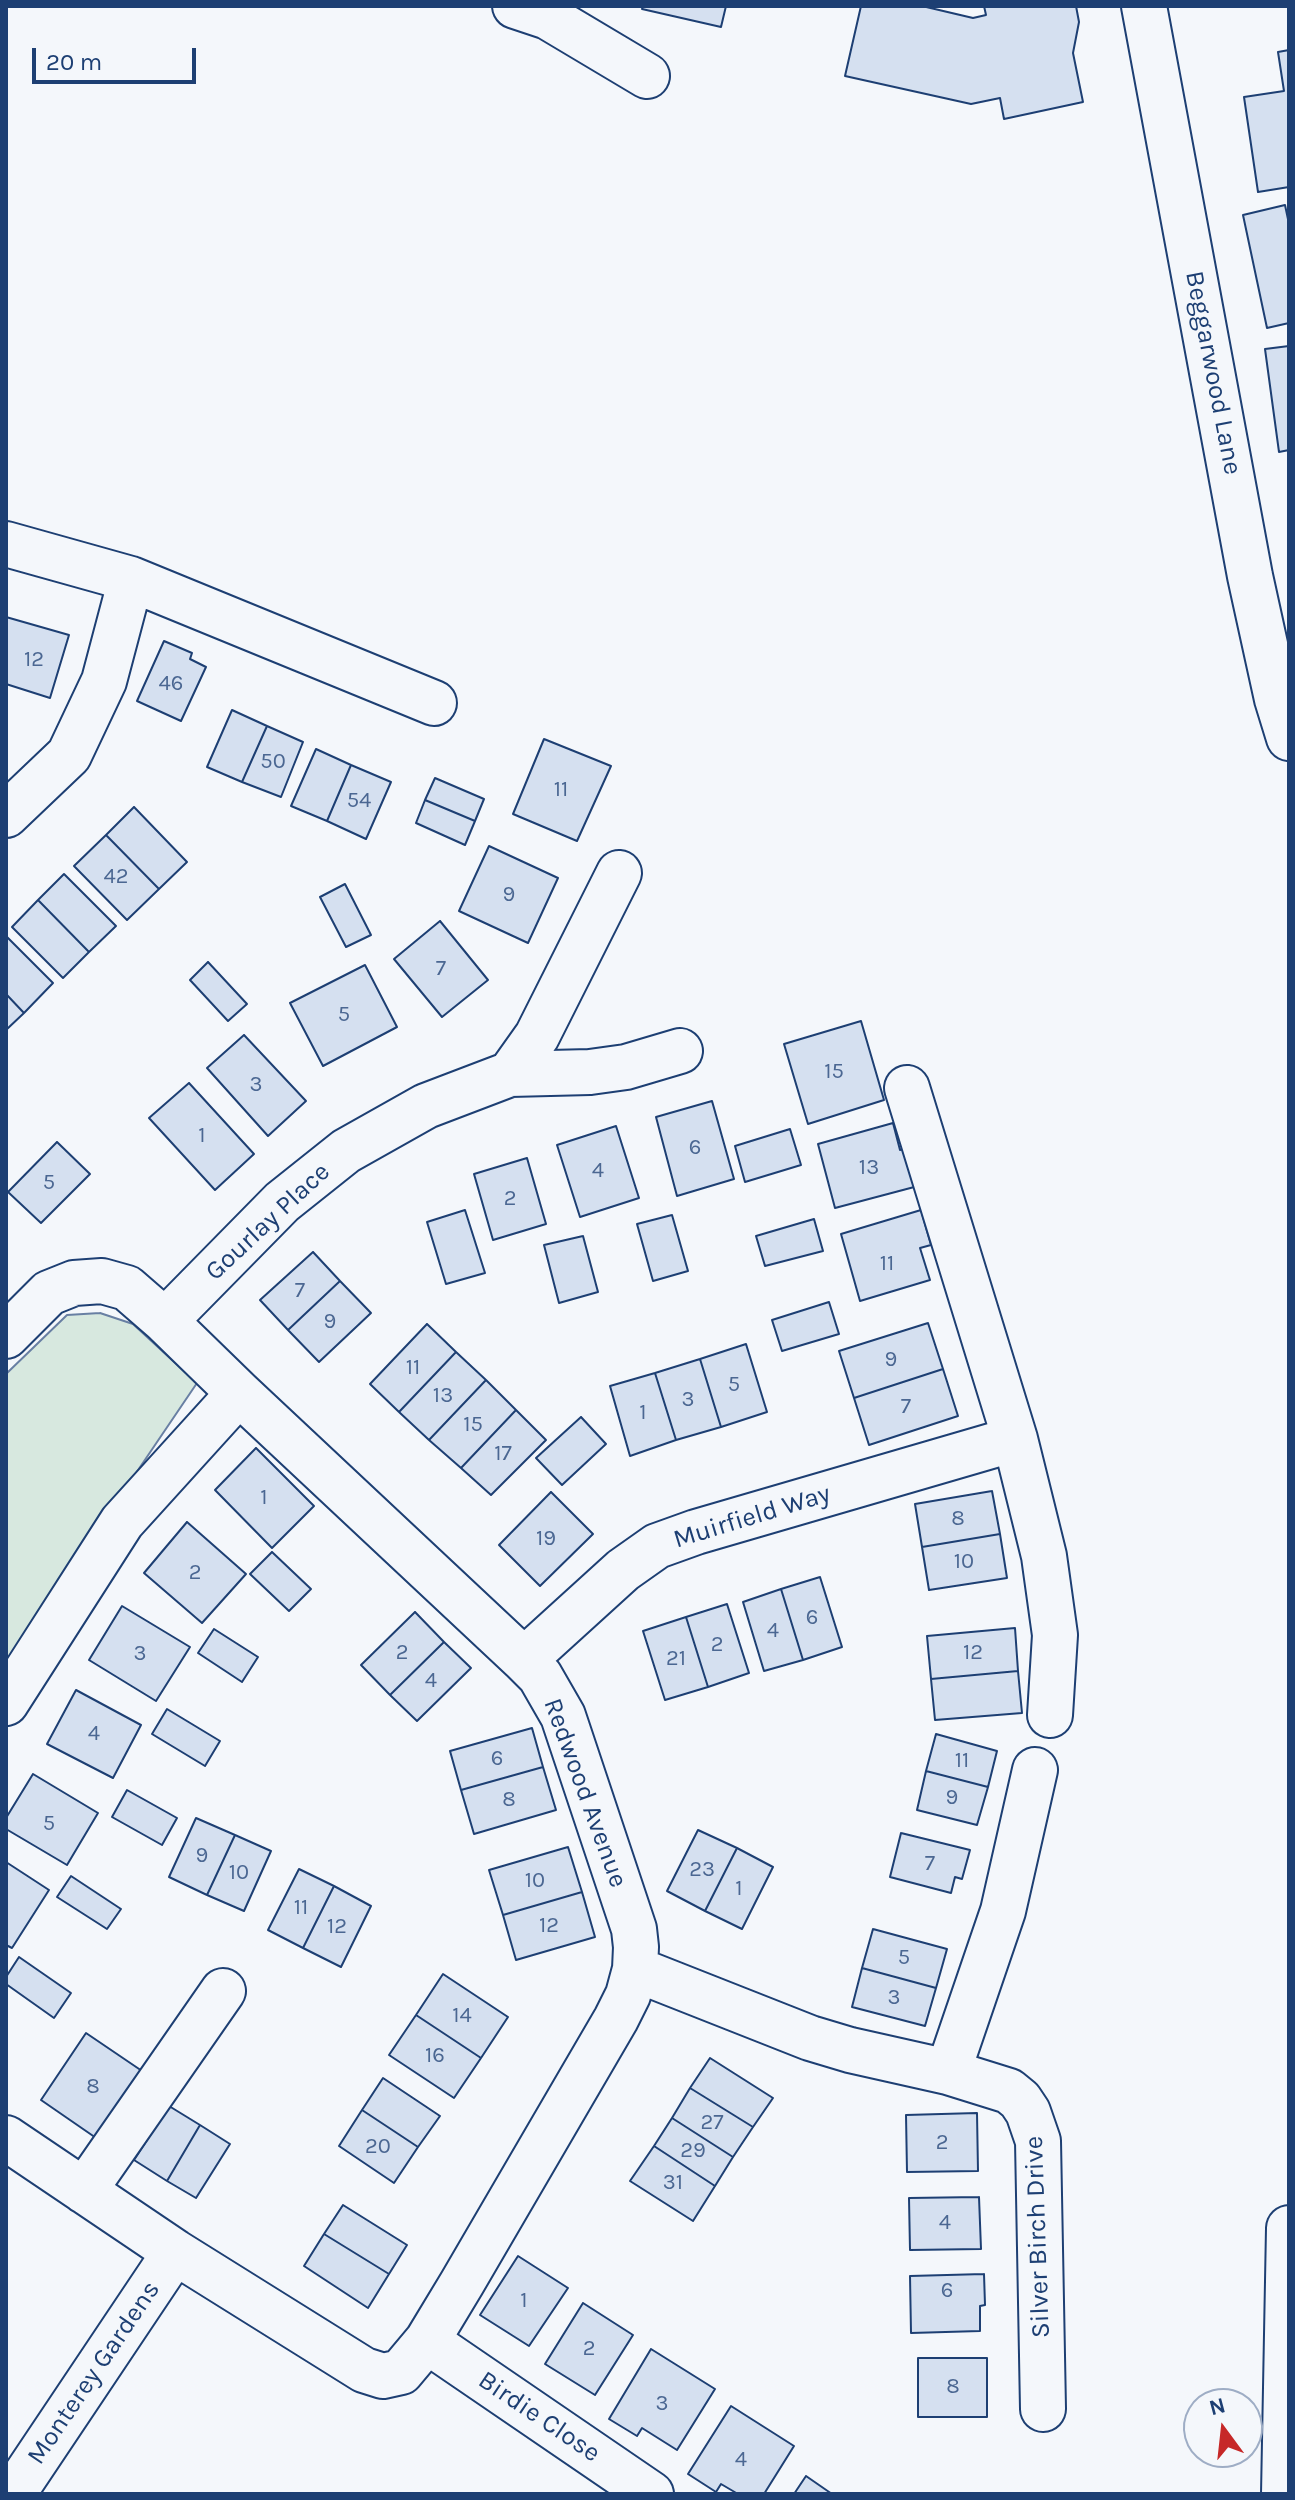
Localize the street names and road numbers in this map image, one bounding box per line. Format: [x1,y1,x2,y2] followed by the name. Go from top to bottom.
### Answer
[1178,268,1248,478] street label: Beggarwood Lane
[199,1156,337,1288] street label: Gourlay Place
[670,1478,834,1556] street label: Muirfield Way
[536,1694,634,1892] street label: Redwood Avenue
[1019,2135,1057,2339] street label: Silver Birch Drive
[21,2275,167,2471] street label: Monterey Gardens
[472,2365,606,2469] street label: Birdie Close

